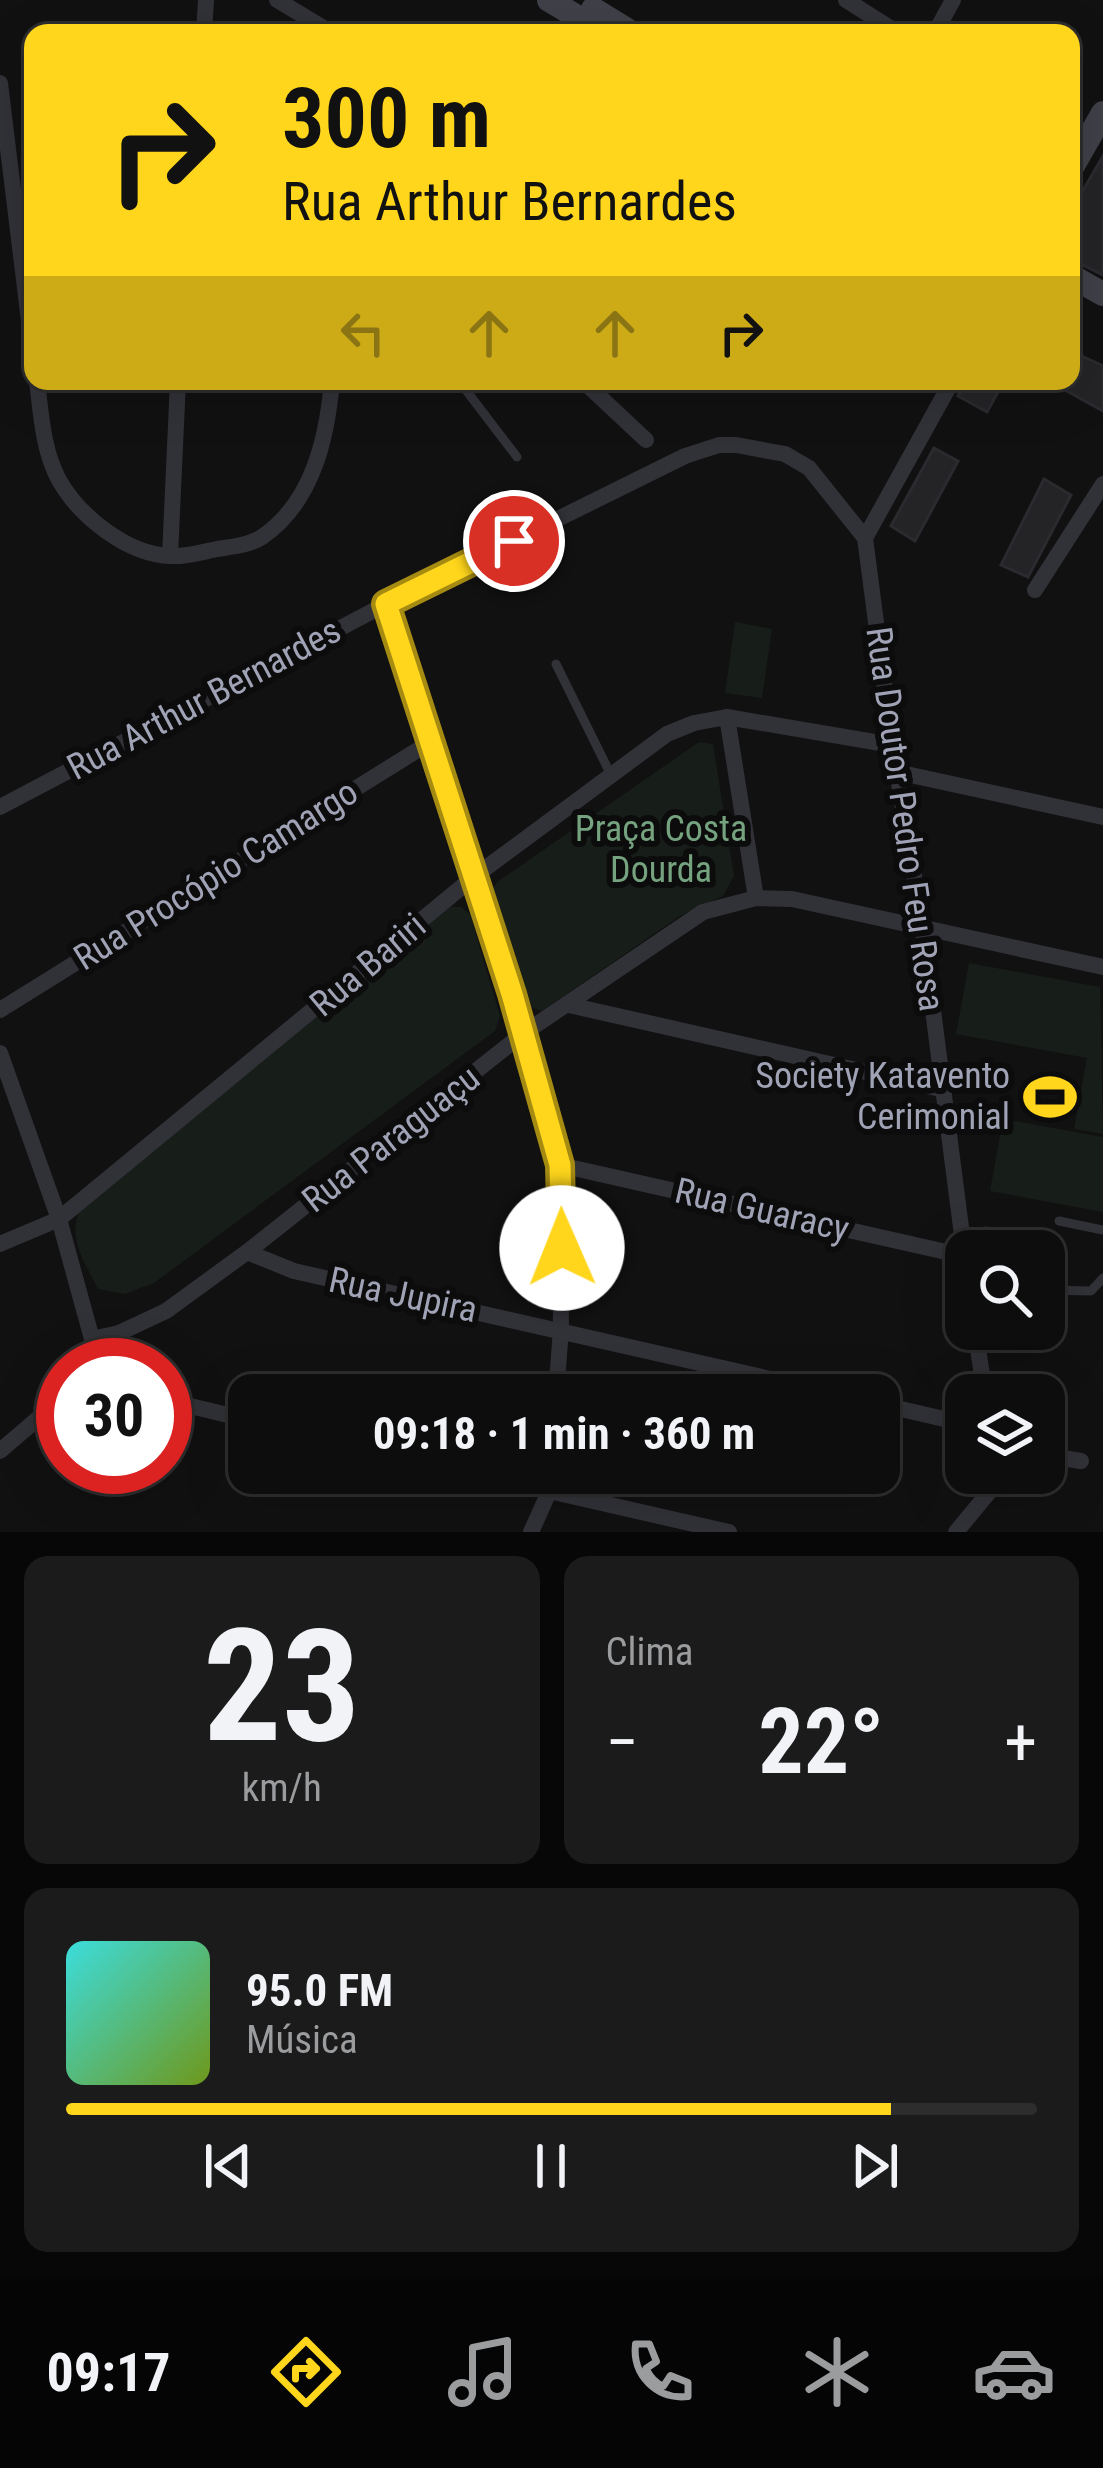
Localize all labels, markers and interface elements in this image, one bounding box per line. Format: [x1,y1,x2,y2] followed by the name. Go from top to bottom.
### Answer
[282,69,491,168] text: 300 m
[84,72,240,228] icon: right
[282,170,737,233] text: Rua Arthur Bernardes
[330,300,396,366] icon: left
[456,300,522,366] icon: ahead
[582,300,648,366] icon: ahead
[708,300,774,366] icon: right
[463,490,565,592] pin
[481,508,547,574] icon: arrive
[60,609,348,789] street label: Rua Arthur Bernardes
[857,624,953,1014] street label: Rua Doutor Pedro Feu Rosa
[67,771,365,979] street label: Rua Procópio Camargo
[575,808,747,891] park label: Praça Costa Dourda
[302,905,434,1025] street label: Rua Bariri
[755,1055,1010,1138] place label: Society Katavento Cerimonial
[294,1057,488,1221] street label: Rua Paraguaçu
[1021,1068,1079,1126] sports icon: Society Katavento Cerimonial
[671,1170,853,1250] street label: Rua Guaracy
[499,1185,625,1311] position arrow
[945,1230,1065,1494] map controls
[945,1230,1065,1350] button: search
[325,1259,481,1331] street label: Rua Jupira
[36,1338,192,1494] speed limit sign: 30
[945,1374,1065,1494] button: layers
[373,1407,755,1460] text: 09:18 · 1 min · 360 m
[203,1595,361,1778] text: 23
[606,1629,694,1675] text: Clima
[758,1690,884,1795] text: 22°
[606,1704,639,1781] text: −
[1004,1704,1037,1781] text: +
[242,1765,322,1811] text: km/h
[246,1964,393,2017] text: 95.0 FM
[246,2017,358,2063] text: Música
[195,2133,261,2199] icon: previous
[518,2133,584,2199] icon: pause
[842,2133,908,2199] icon: next
[264,2330,348,2414] icon: directions
[441,2330,525,2414] icon: music
[618,2330,702,2414] icon: phone
[795,2330,879,2414] icon: climate
[972,2330,1056,2414] icon: car
[47,2341,171,2404] text: 09:17

